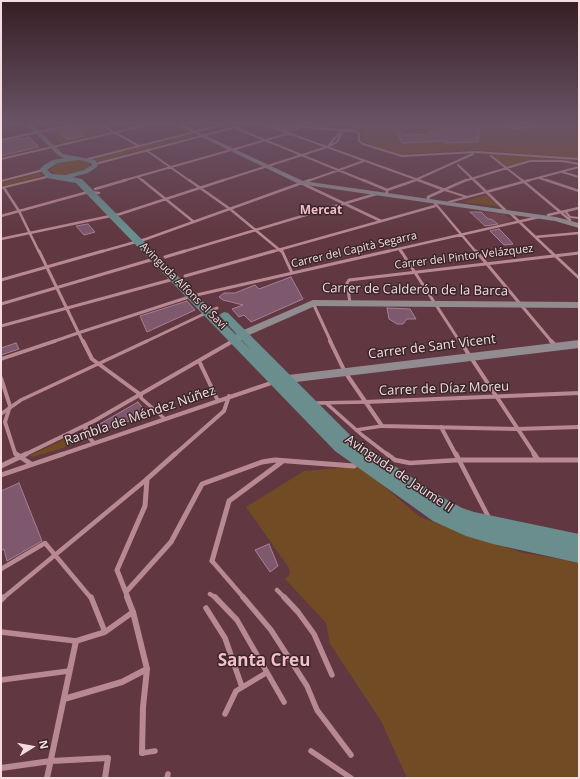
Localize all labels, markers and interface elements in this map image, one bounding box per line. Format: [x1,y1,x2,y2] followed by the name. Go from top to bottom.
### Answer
[300,204,342,218] district label: Mercat
[290,229,418,271] street label: Carrer del Capità Segarra
[137,240,229,332] street label: Avinguda Alfons el Savi
[394,242,534,272] street label: Carrer del Pintor Velázquez
[322,281,508,299] street label: Carrer de Calderón de la Barca
[367,331,497,363] street label: Carrer de Sant Vicent
[379,379,509,399] street label: Carrer de Díaz Moreu
[62,383,218,449] street label: Rambla de Méndez Núñez
[342,432,456,516] street label: Avinguda de Jaume II
[218,651,310,671] district label: Santa Creu
[12,727,52,767] north arrow
[36,739,52,750] text: N

